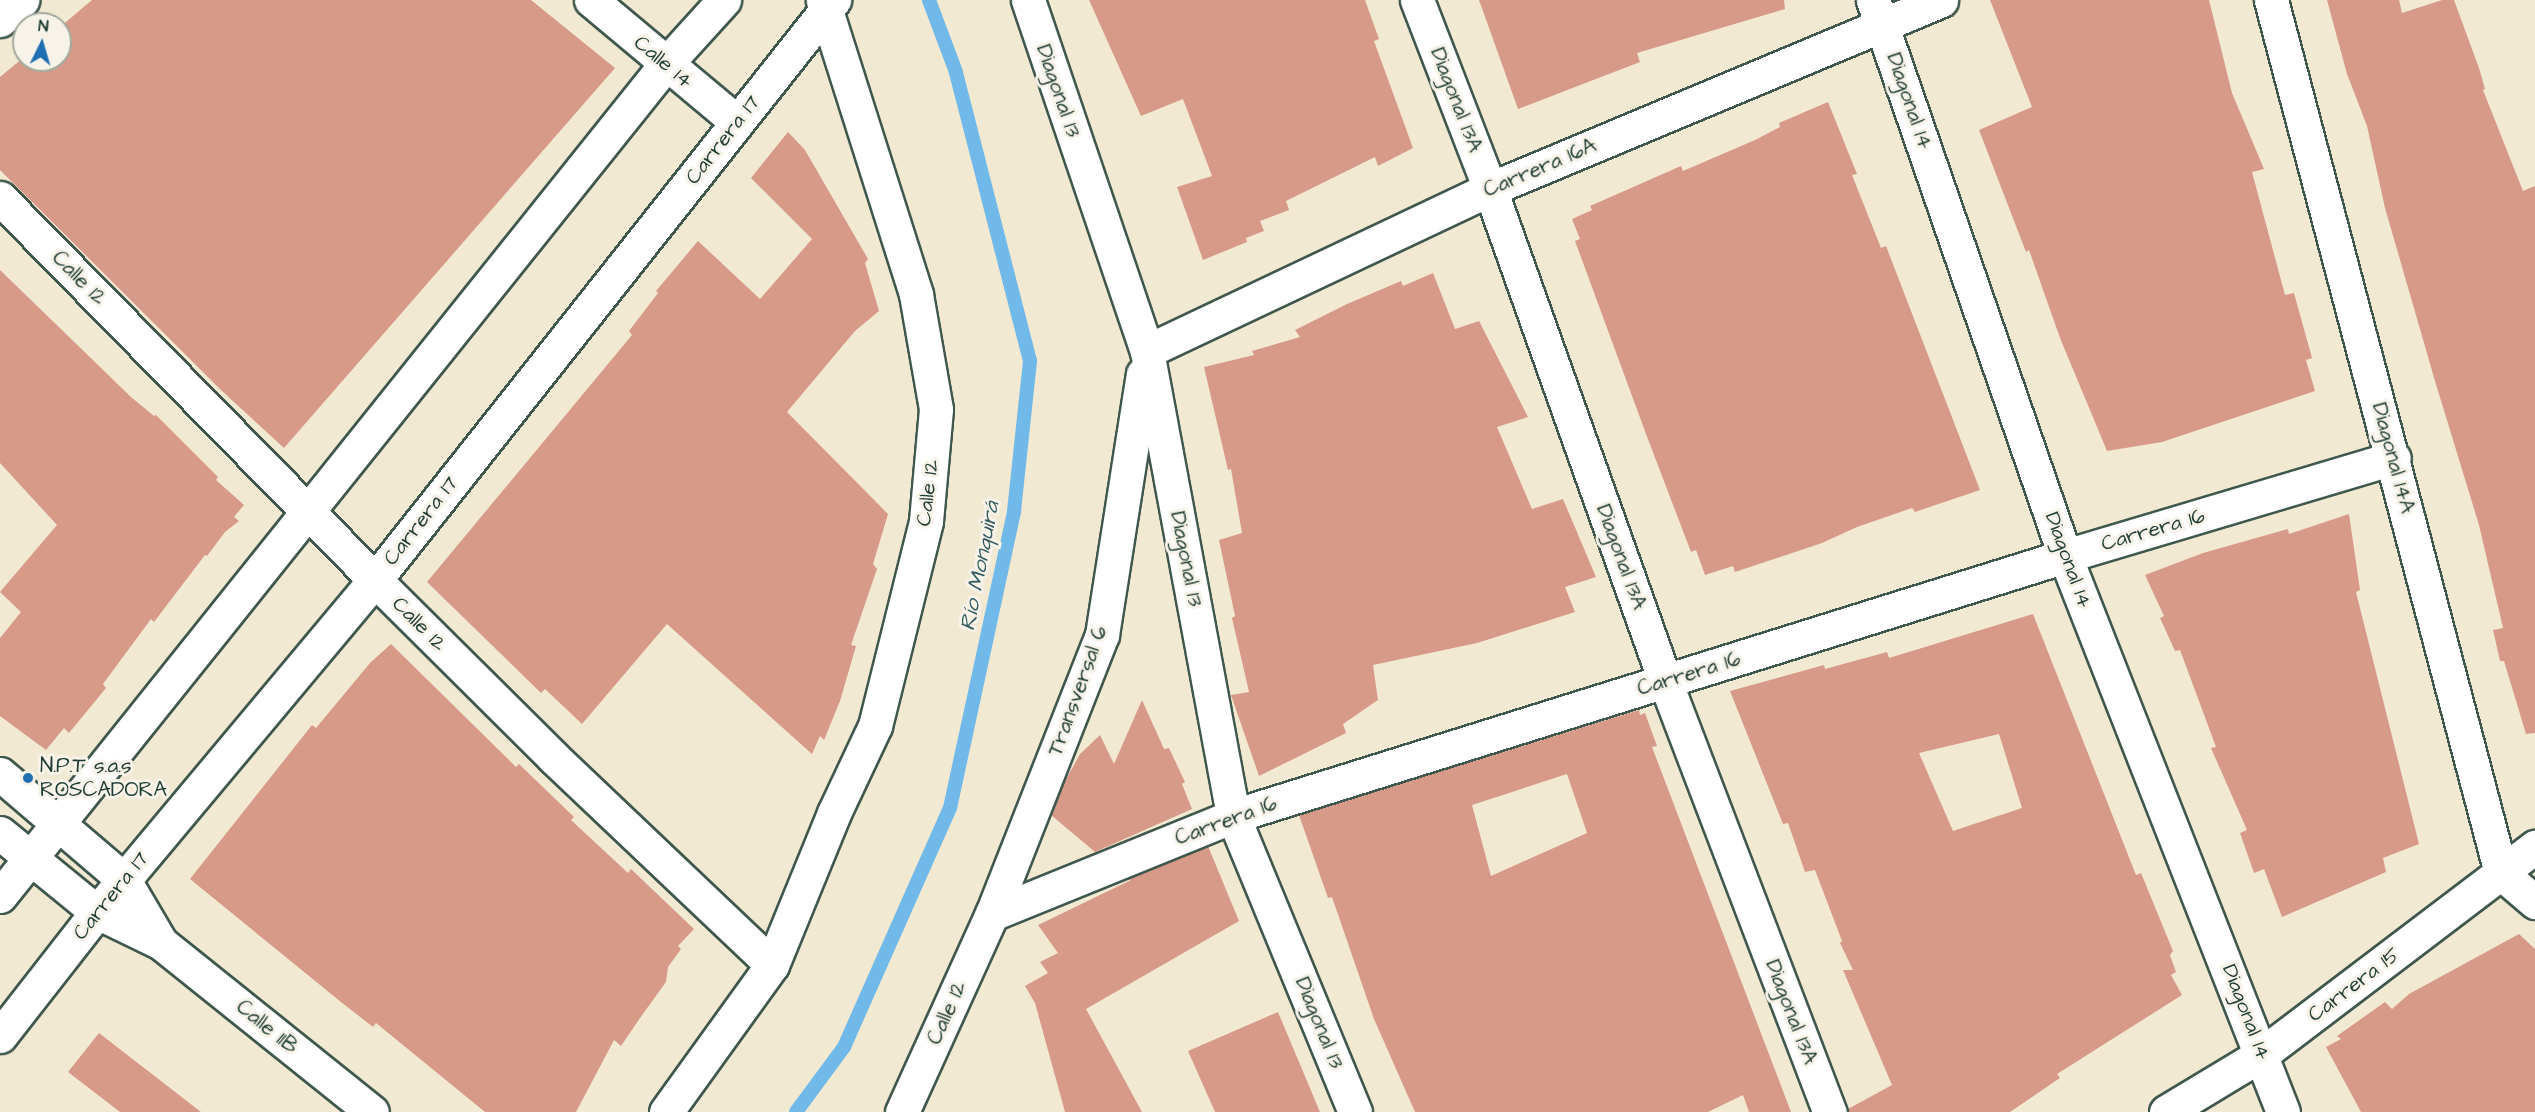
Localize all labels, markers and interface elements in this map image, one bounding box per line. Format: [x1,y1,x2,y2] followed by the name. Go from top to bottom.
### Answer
[12,12,72,72] north arrow
[37,15,49,37] text: N
[629,30,697,94] street label: Calle 14
[1030,41,1086,141] street label: Diagonal 13
[1425,44,1487,156] street label: Diagonal 13A
[1881,50,1937,152] street label: Diagonal 14
[680,90,766,190] street label: Carrera 17
[1480,133,1600,203] street label: Carrera 16A
[47,246,111,310] street label: Calle 12
[2366,400,2420,516] street label: Diagonal 14A
[911,458,945,528] street label: Calle 12
[378,471,464,571] street label: Carrera 17
[955,499,1005,633] water label: Río Monquirá
[1590,501,1652,613] street label: Diagonal 13A
[2098,503,2208,557] street label: Carrera 16
[1164,509,1208,609] street label: Diagonal 13
[2039,509,2097,611] street label: Diagonal 14
[387,592,451,656] street label: Calle 12
[1043,623,1113,759] street label: Transversal 6
[1634,646,1744,702] street label: Carrera 16
[40,753,167,803] place label: N.P.T s.a.s ROSCADORA
[21,771,35,785] marker: N.P.T s.a.s ROSCADORA
[1172,791,1280,851] street label: Carrera 16
[68,847,154,945] street label: Carrera 17
[2303,942,2405,1028] street label: Carrera 15
[1760,956,1822,1068] street label: Diagonal 13A
[2216,961,2276,1063] street label: Diagonal 14
[1289,974,1349,1072] street label: Diagonal 13
[922,977,972,1049] street label: Calle 12
[231,994,303,1060] street label: Calle 11B

